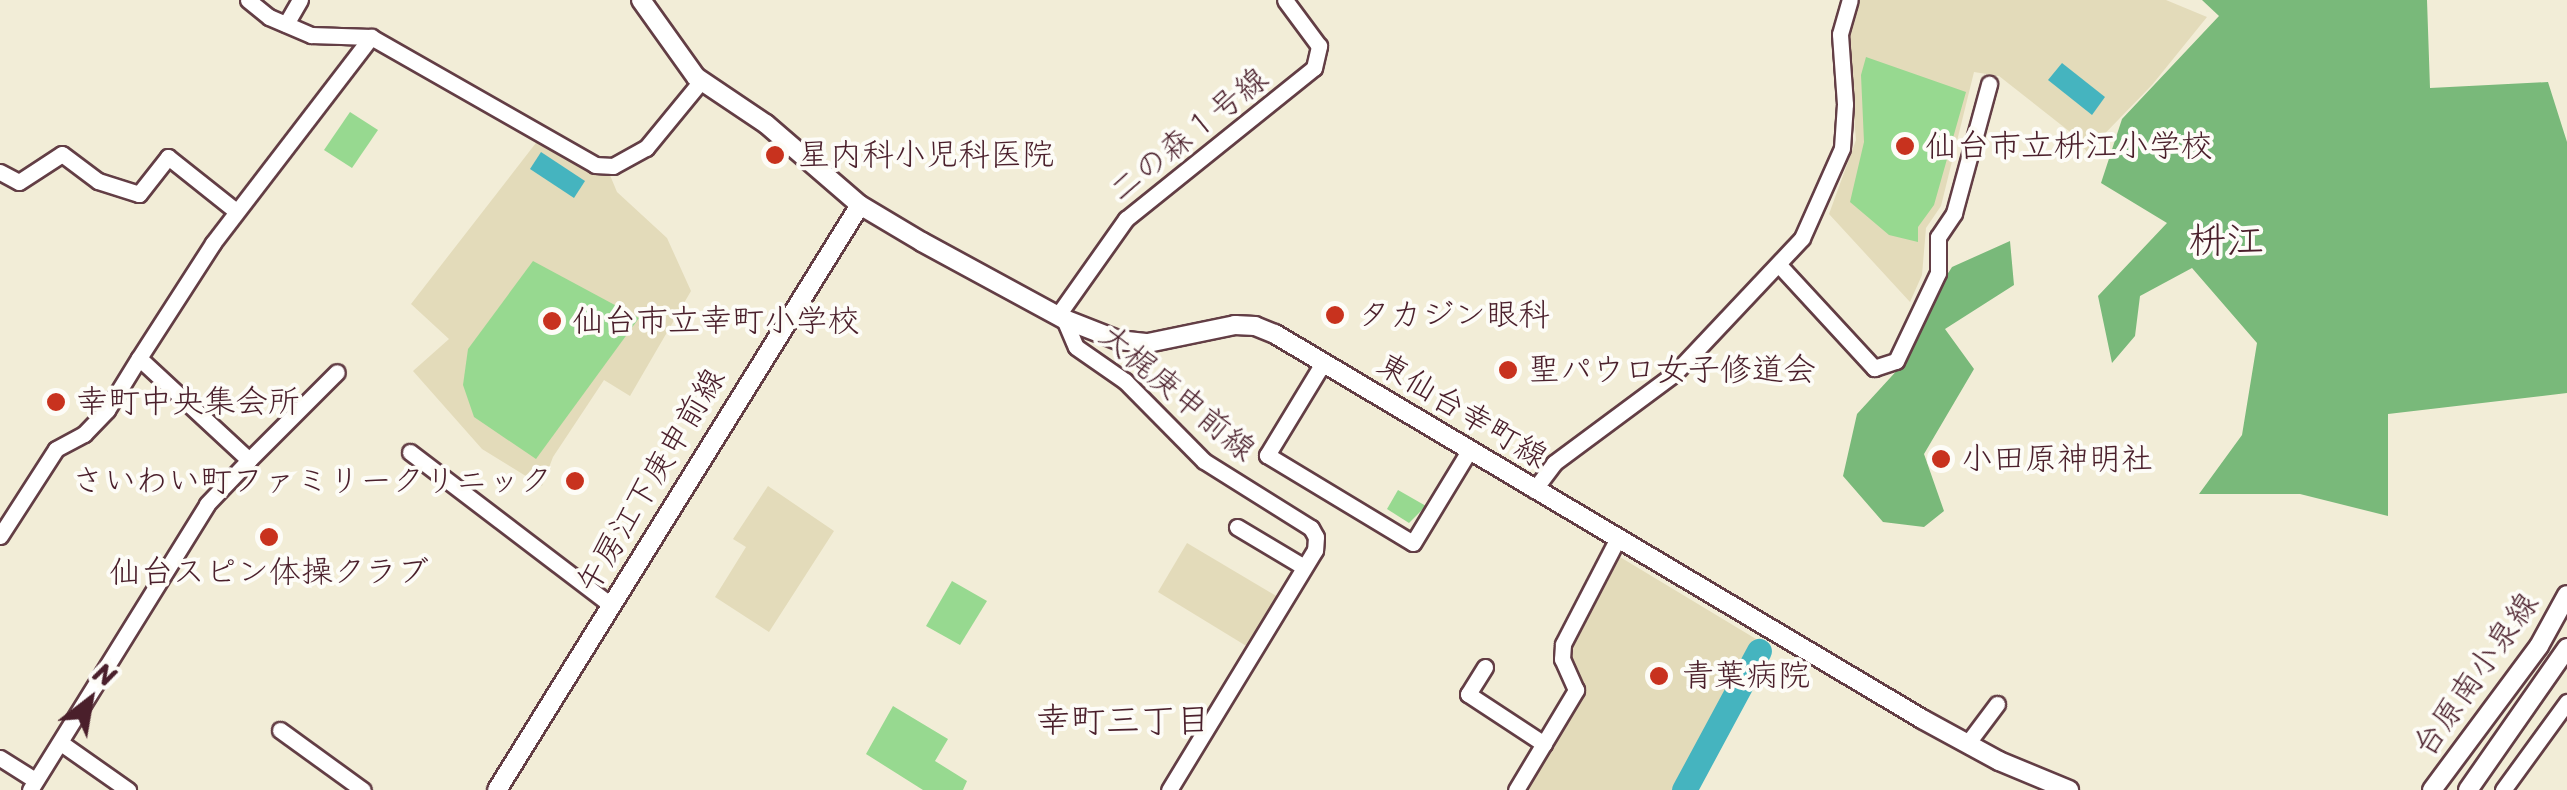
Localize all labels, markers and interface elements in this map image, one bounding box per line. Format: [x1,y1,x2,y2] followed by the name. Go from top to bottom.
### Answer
[1102,60,1276,210] street label: 二の森１号線
[1925,127,2213,165] place label: 仙台市立枡江小学校
[1894,135,1916,157] marker: 仙台市立枡江小学校
[798,136,1054,174] place label: 星内科小児科医院
[762,142,788,168] marker: 星内科小児科医院
[2188,218,2264,264] district label: 枡江
[1358,296,1550,334] place label: タカジン眼科
[572,302,860,340] place label: 仙台市立幸町小学校
[1322,302,1348,328] marker: タカジン眼科
[541,310,563,332] marker: 仙台市立幸町小学校
[1091,317,1263,469] street label: 大梶庚申前線
[1370,345,1554,477] street label: 東仙台幸町線
[1528,351,1816,389] place label: 聖パウロ女子修道会
[1497,359,1519,381] marker: 聖パウロ女子修道会
[569,361,733,601] street label: 午房江下庚申前線
[76,383,300,421] place label: 幸町中央集会所
[45,391,67,413] marker: 幸町中央集会所
[1961,440,2153,478] place label: 小田原神明社
[1930,448,1952,470] marker: 小田原神明社
[72,462,552,500] place label: さいわい町ファミリークリニック
[562,468,588,494] marker: さいわい町ファミリークリニック
[258,526,280,548] marker: 仙台スピン体操クラブ
[109,553,429,591] place label: 仙台スピン体操クラブ
[2405,585,2547,765] street label: 台原南小泉線
[85,648,127,700] text: N
[40,650,140,750] north arrow
[1682,657,1810,695] place label: 青葉病院
[1646,663,1672,689] marker: 青葉病院
[1036,699,1210,741] district label: 幸町三丁目

